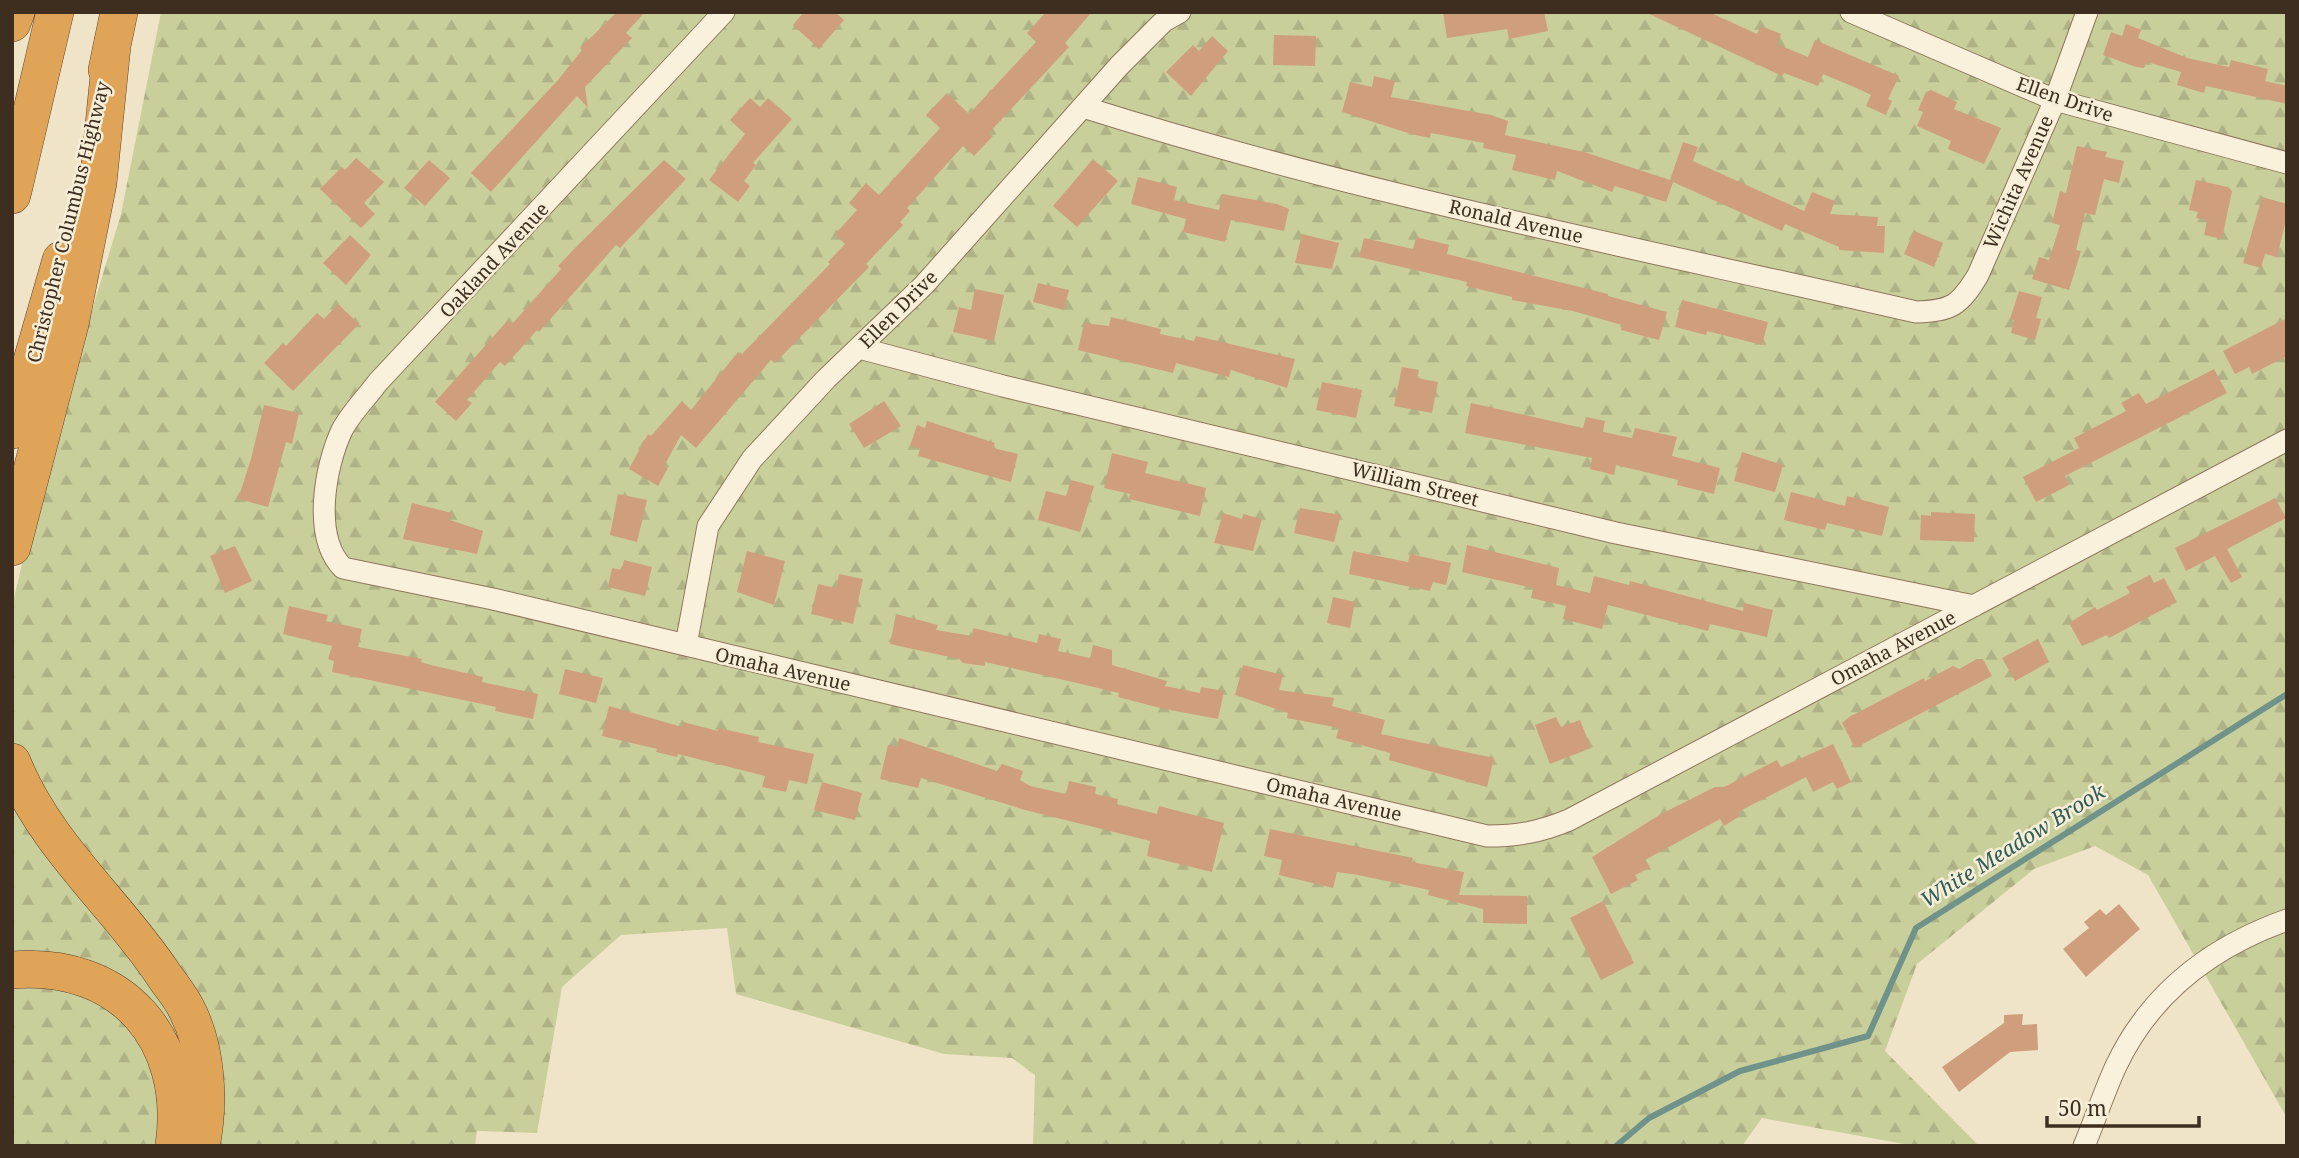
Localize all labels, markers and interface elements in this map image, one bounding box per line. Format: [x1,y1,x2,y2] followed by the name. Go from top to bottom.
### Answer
[2013,70,2117,128] street label: Ellen Drive
[20,78,116,366] street label: Christopher Columbus Highway
[1977,111,2059,253] street label: Wichita Avenue
[1446,193,1586,249] street label: Ronald Avenue
[434,197,554,323] street label: Oakland Avenue
[853,264,943,354] street label: Ellen Drive
[1349,456,1482,512] street label: William Street
[1826,604,1960,692] street label: Omaha Avenue
[713,641,853,697] street label: Omaha Avenue
[1264,771,1404,827] street label: Omaha Avenue
[1915,776,2111,913] water label: White Meadow Brook
[2047,1084,2199,1128] scale bar
[2058,1094,2107,1122] text: 50 m

